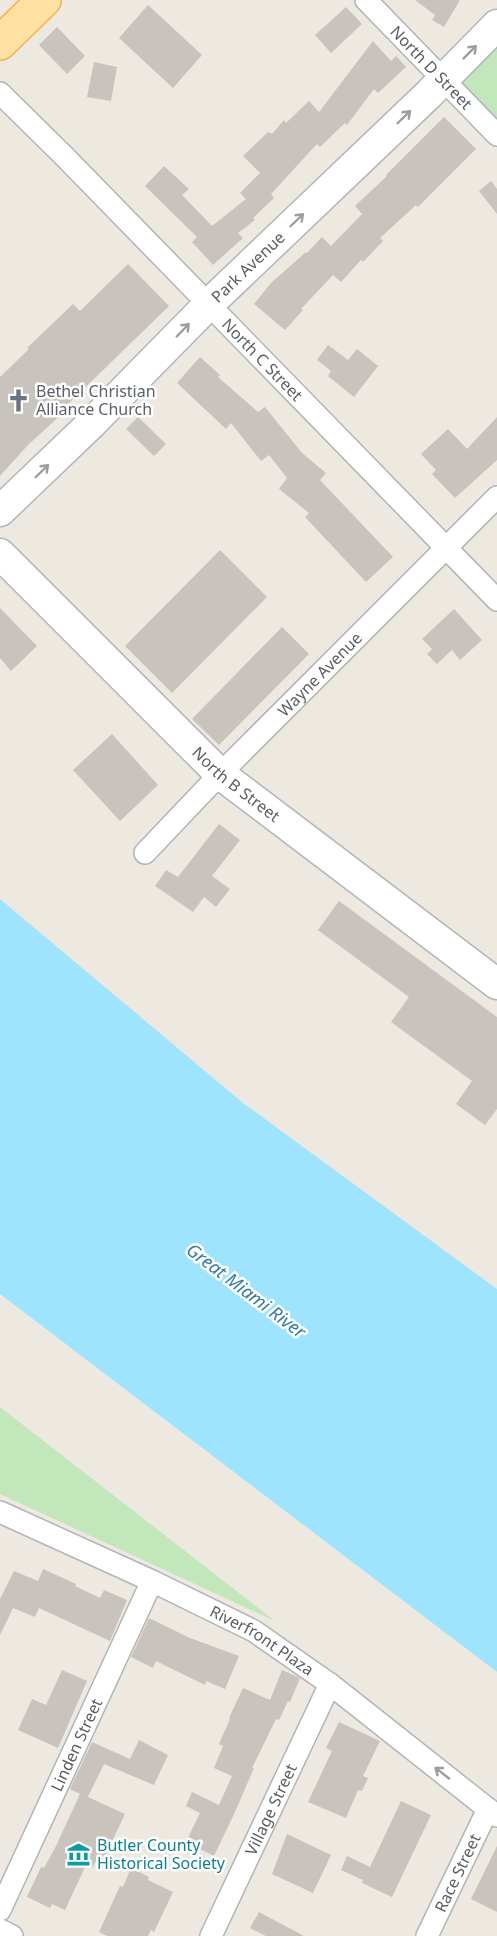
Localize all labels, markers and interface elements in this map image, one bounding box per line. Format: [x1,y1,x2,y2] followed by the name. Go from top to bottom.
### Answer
[386,21,477,114] street label: North D Street
[463,45,478,60] one-way arrow
[396,110,411,125] one-way arrow
[289,213,304,228] one-way arrow
[206,226,290,307] street label: Park Avenue
[217,313,308,406] street label: North C Street
[176,323,191,338] one-way arrow
[36,380,156,420] place label: Bethel Christian Alliance Church
[5,387,31,413] church icon: Bethel Christian Alliance Church
[35,464,50,478] one-way arrow
[273,627,367,721] street label: Wayne Avenue
[188,742,285,827] street label: North B Street
[182,1237,312,1343] water label: Great Miami River
[206,1600,318,1680] street label: Riverfront Plaza
[45,1695,107,1795] street label: Linden Street
[240,1760,302,1859] street label: Village Street
[435,1766,451,1779] one-way arrow
[429,1830,486,1916] street label: Race Street
[97,1834,226,1874] place label: Butler County Historical Society
[66,1841,92,1867] museum icon: Butler County Historical Society

